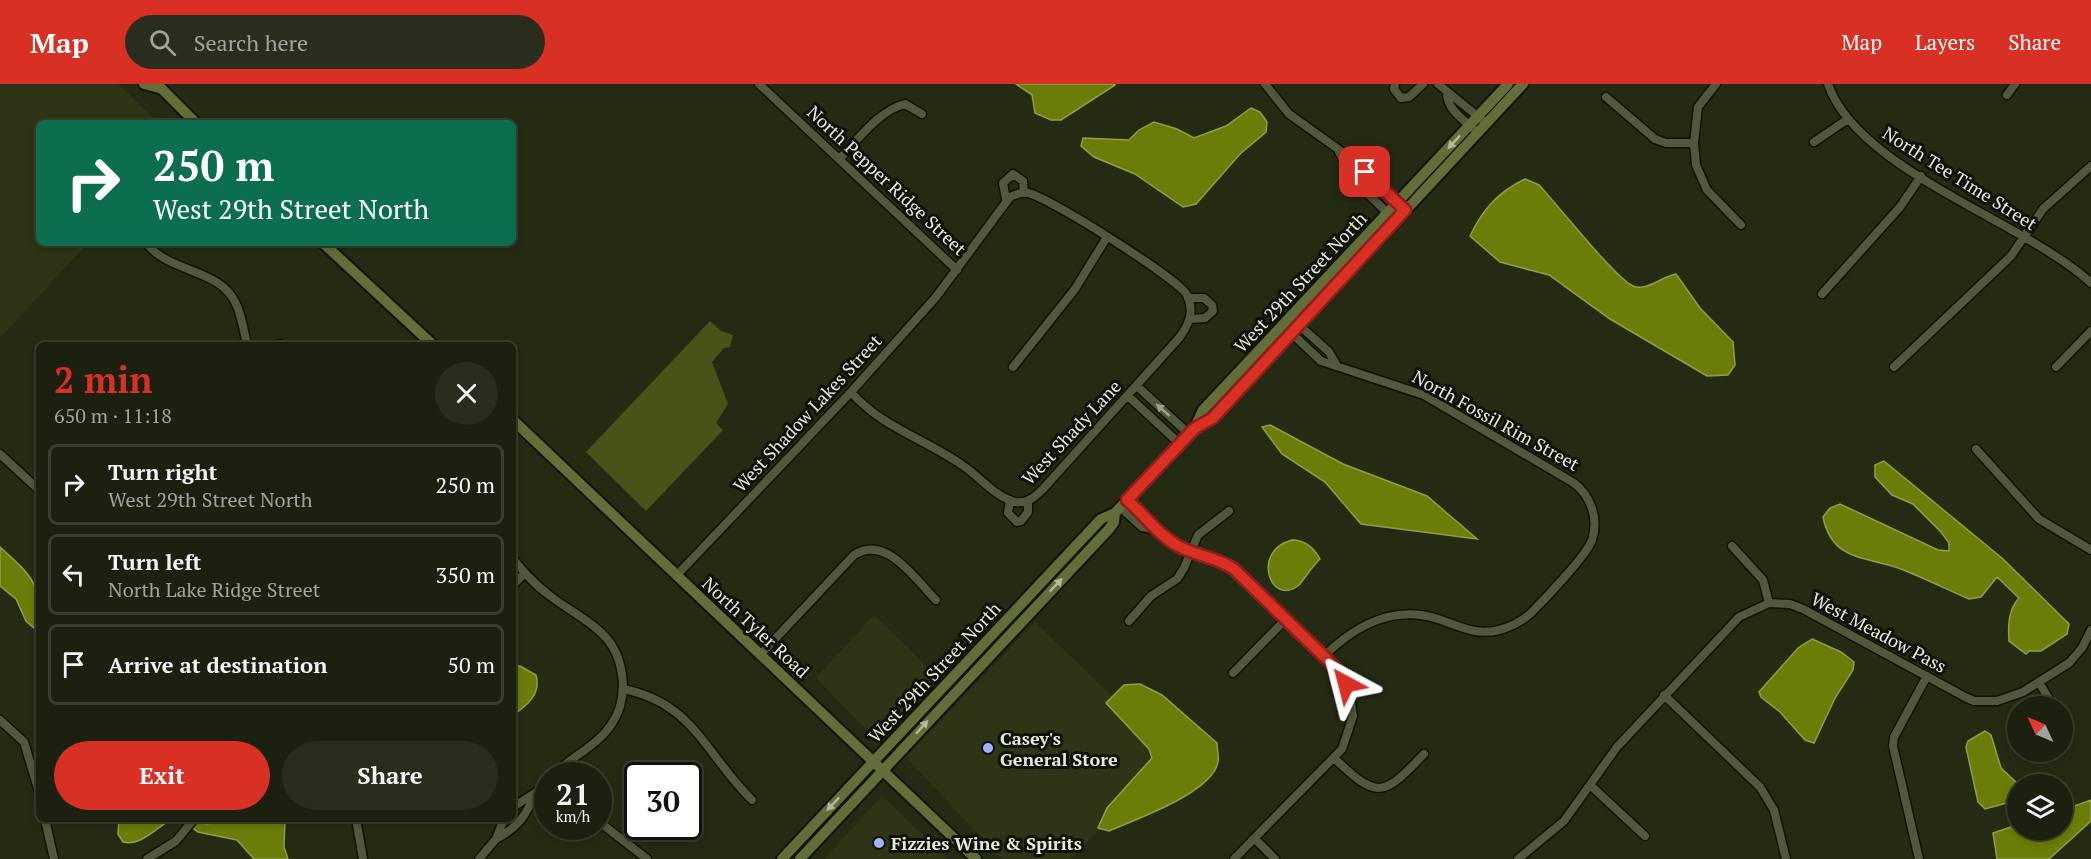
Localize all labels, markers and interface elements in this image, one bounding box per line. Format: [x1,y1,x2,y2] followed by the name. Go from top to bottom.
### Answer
[125,15,545,69] search box
[30,24,89,61] text: Map
[146,26,179,59] icon: search
[194,28,308,57] text: Search here
[1841,28,1882,56] text: Map
[1915,28,1975,56] text: Layers
[2008,28,2061,56] text: Share
[802,100,972,260] street label: North Pepper Ridge Street
[1878,121,2042,235] street label: North Tee Time Street
[1448,134,1461,149] one-way arrow
[153,137,274,193] text: 250 m
[54,144,132,222] icon: right
[1339,146,1390,197] pin
[1348,155,1381,188] icon: arrive
[153,191,429,227] text: West 29th Street North
[1228,206,1372,357] street label: West 29th Street North
[728,329,887,497] street label: West Shadow Lakes Street
[54,356,152,403] text: 2 min
[435,362,498,425] button: close
[1408,364,1584,476] street label: North Fossil Rim Street
[1016,374,1126,490] street label: West Shady Lane
[54,402,172,429] text: 650 m · 11:18
[1156,404,1171,417] one-way arrow
[108,457,217,486] text: Turn right
[57,468,90,501] icon: right
[435,470,495,499] text: 250 m
[108,486,312,513] text: West 29th Street North
[108,547,201,576] text: Turn left
[57,558,90,591] icon: left
[435,560,495,589] text: 350 m
[697,571,815,683] street label: North Tyler Road
[108,576,320,603] text: North Lake Ridge Street
[1049,578,1063,593] one-way arrow
[1807,586,1951,678] street label: West Meadow Pass
[862,596,1006,747] street label: West 29th Street North
[57,648,90,681] icon: arrive
[108,650,327,679] text: Arrive at destination
[447,650,495,679] text: 50 m
[1314,652,1378,716] position arrow
[2007,696,2073,762] north arrow
[2007,696,2073,840] map controls
[915,720,929,735] one-way arrow
[1000,726,1118,771] place label: Casey's General Store
[54,741,270,810] button: Exit
[282,741,498,810] button: Share
[981,741,995,755] marker: Casey's General Store
[624,762,702,840] speed limit sign: 30
[556,774,590,814] text: 21
[2007,774,2073,840] button: layers
[827,796,840,811] one-way arrow
[556,806,590,826] text: km/h
[891,831,1082,855] place label: Fizzies Wine & Spirits
[872,836,886,850] marker: Fizzies Wine & Spirits

